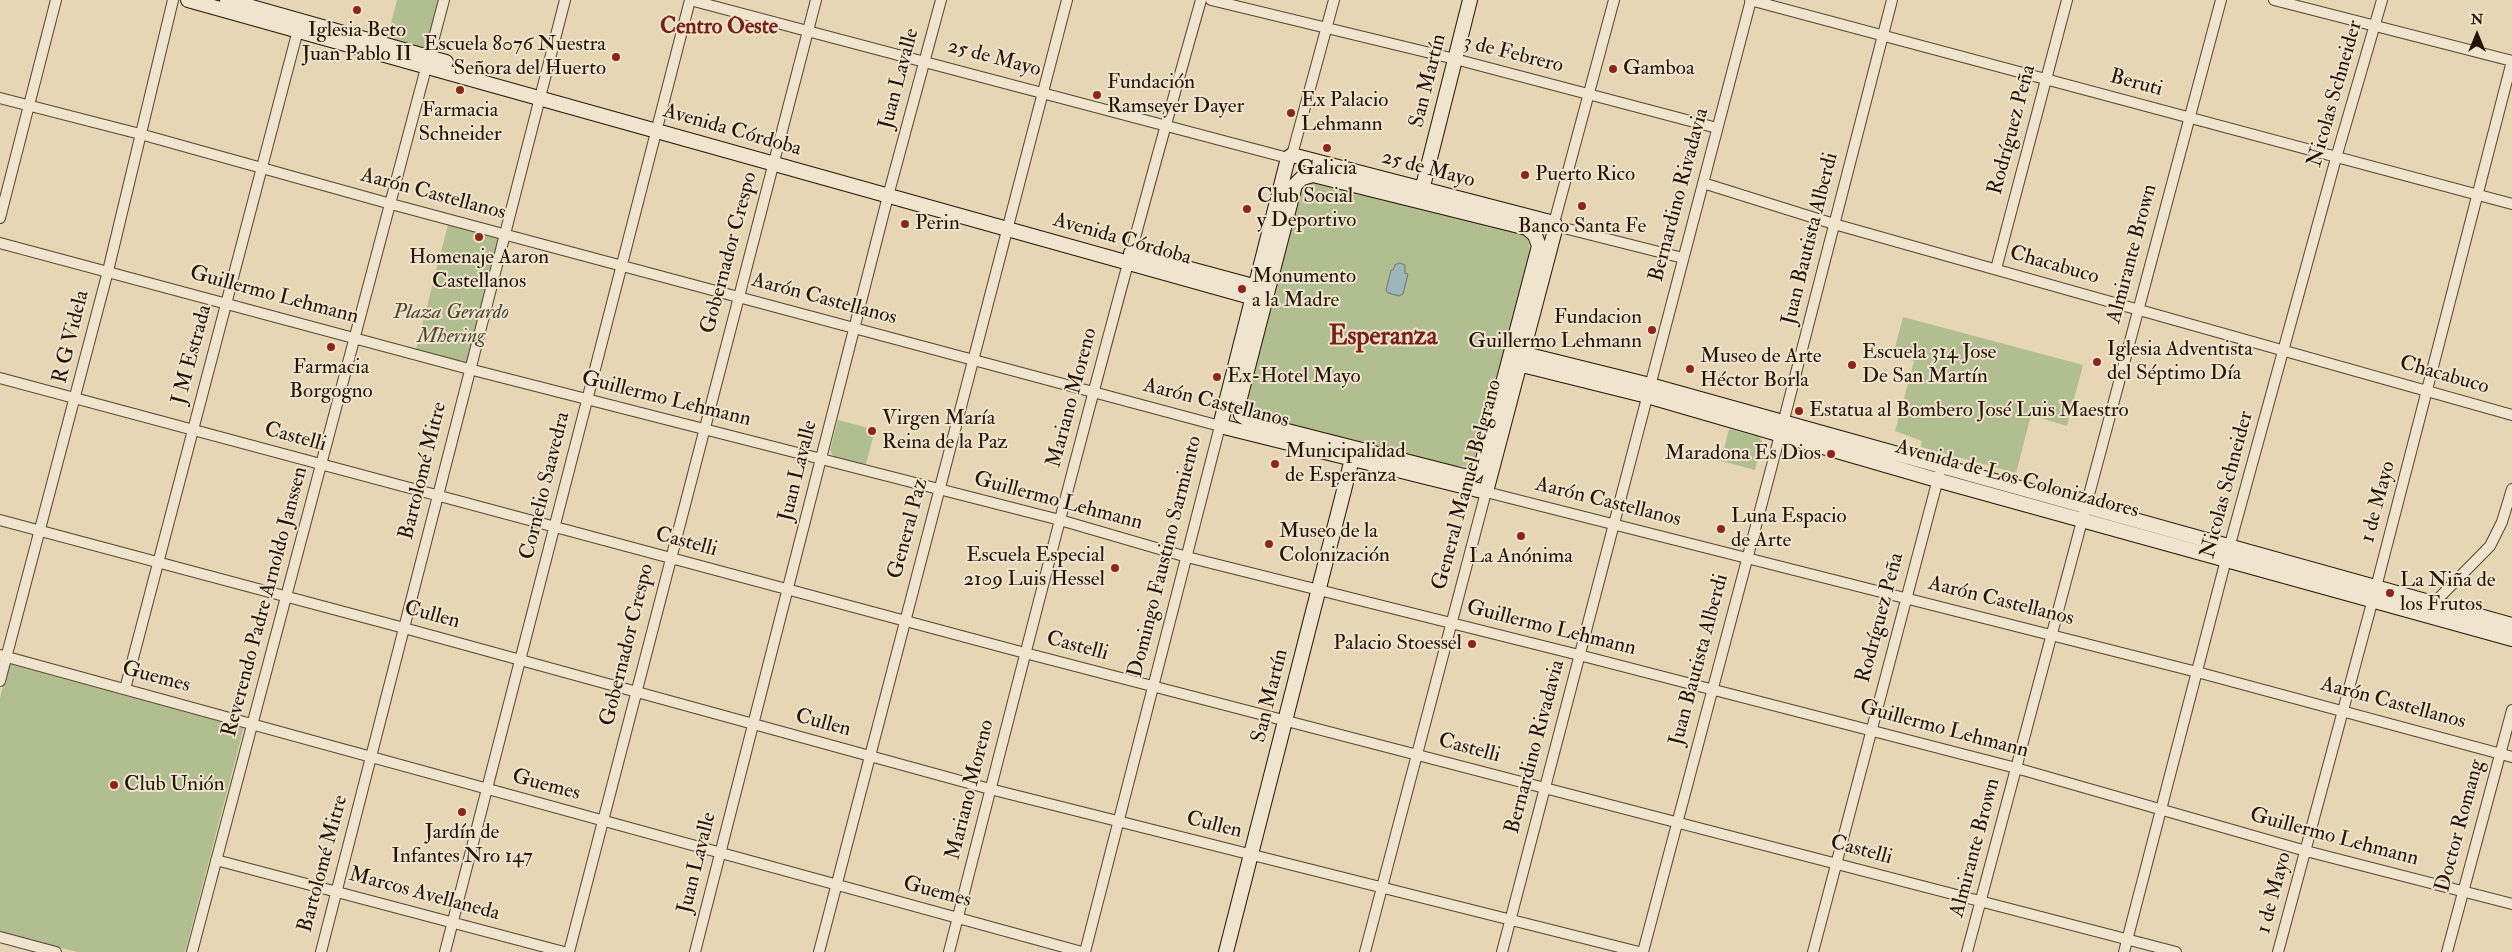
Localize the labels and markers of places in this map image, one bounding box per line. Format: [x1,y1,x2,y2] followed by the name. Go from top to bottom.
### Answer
[351,4,363,16] marker: Iglesia Beto Juan Pablo II
[302,18,412,68] place label: Iglesia Beto Juan Pablo II
[423,32,606,82] place label: Escuela 8076 Nuestra Señora del Huerto
[610,51,622,63] marker: Escuela 8076 Nuestra Señora del Huerto
[1623,56,1695,82] place label: Gamboa
[1607,63,1619,75] marker: Gamboa
[1107,70,1244,120] place label: Fundación Ramseyer Dayer
[454,84,466,96] marker: Farmacia Schneider
[1301,88,1388,138] place label: Ex Palacio Lehmann
[1091,89,1103,101] marker: Fundación Ramseyer Dayer
[418,98,502,148] place label: Farmacia Schneider
[1285,107,1297,119] marker: Ex Palacio Lehmann
[1321,142,1333,154] marker: Galicia
[1297,156,1357,182] place label: Galicia
[1535,162,1635,188] place label: Puerto Rico
[1519,169,1531,181] marker: Puerto Rico
[1257,184,1356,234] place label: Club Social y Deportivo
[1576,200,1588,212] marker: Banco Santa Fe
[1241,203,1253,215] marker: Club Social y Deportivo
[915,211,960,237] place label: Perin
[1518,214,1646,240] place label: Banco Santa Fe
[899,218,911,230] marker: Perin
[473,231,485,243] marker: Homenaje Aaron Castellanos
[409,245,549,295] place label: Homenaje Aaron Castellanos
[1252,264,1356,314] place label: Monumento a la Madre
[1236,283,1248,295] marker: Monumento a la Madre
[1468,305,1642,355] place label: Fundacion Guillermo Lehmann
[1646,324,1658,336] marker: Fundacion Guillermo Lehmann
[2107,337,2253,387] place label: Iglesia Adventista del Séptimo Día
[1862,340,1996,390] place label: Escuela 314 Jose De San Martín
[325,341,337,353] marker: Farmacia Borgogno
[1700,344,1822,394] place label: Museo de Arte Héctor Borla
[289,355,373,405] place label: Farmacia Borgogno
[2091,356,2103,368] marker: Iglesia Adventista del Séptimo Día
[1846,359,1858,371] marker: Escuela 314 Jose De San Martín
[1684,363,1696,375] marker: Museo de Arte Héctor Borla
[1227,364,1361,390] place label: Ex-Hotel Mayo
[1211,371,1223,383] marker: Ex-Hotel Mayo
[1809,398,2129,424] place label: Estatua al Bombero José Luis Maestro
[1793,405,1805,417] marker: Estatua al Bombero José Luis Maestro
[882,406,1008,456] place label: Virgen María Reina de la Paz
[866,425,878,437] marker: Virgen María Reina de la Paz
[1285,439,1406,489] place label: Municipalidad de Esperanza
[1665,441,1821,467] place label: Maradona Es Dios
[1825,448,1837,460] marker: Maradona Es Dios
[1269,458,1281,470] marker: Municipalidad de Esperanza
[1731,504,1847,554] place label: Luna Espacio de Arte
[1279,519,1390,569] place label: Museo de la Colonización
[1715,523,1727,535] marker: Luna Espacio de Arte
[1515,530,1527,542] marker: La Anónima
[1263,538,1275,550] marker: Museo de la Colonización
[963,543,1105,593] place label: Escuela Especial 2109 Luis Hessel
[1469,544,1573,570] place label: La Anónima
[1109,562,1121,574] marker: Escuela Especial 2109 Luis Hessel
[2400,568,2496,618] place label: La Niña de los Frutos
[2384,587,2396,599] marker: La Niña de los Frutos
[1333,631,1462,657] place label: Palacio Stoessel
[1466,638,1478,650] marker: Palacio Stoessel
[124,772,225,798] place label: Club Unión
[108,779,120,791] marker: Club Unión
[456,806,468,818] marker: Jardín de Infantes Nro 147
[391,820,533,870] place label: Jardín de Infantes Nro 147

